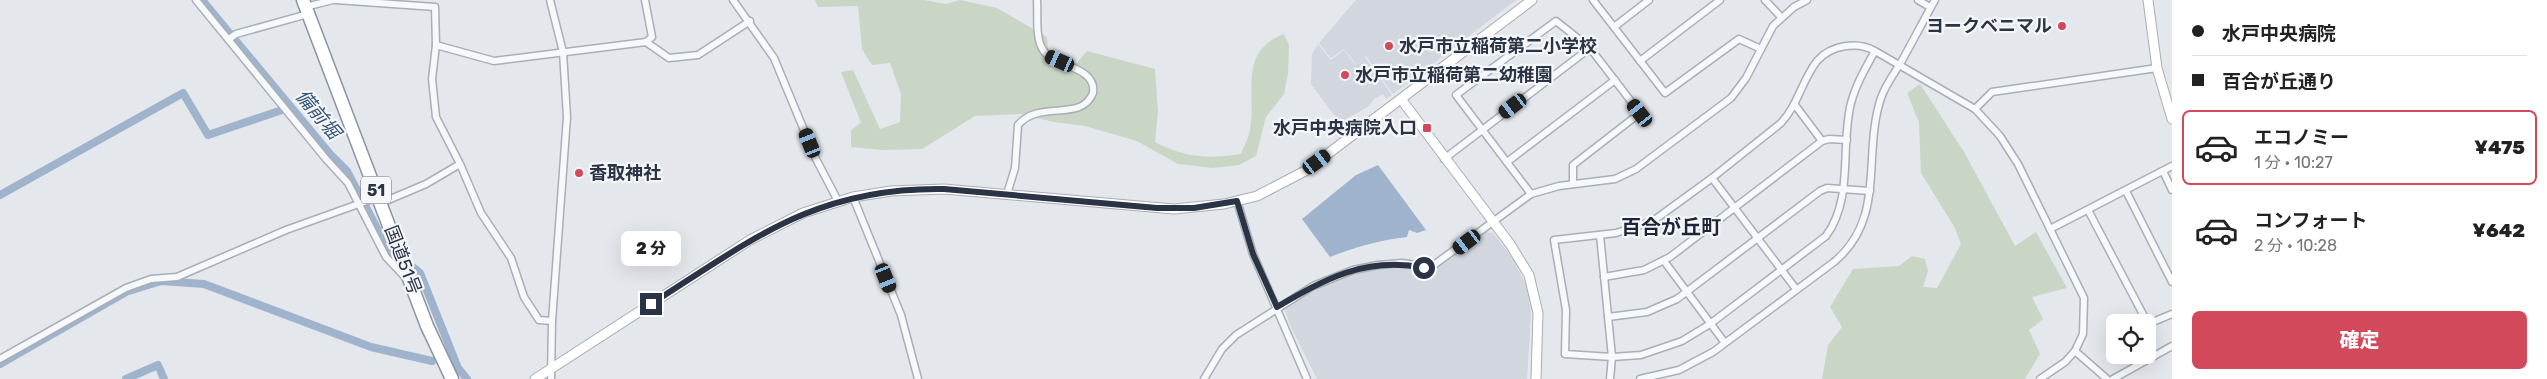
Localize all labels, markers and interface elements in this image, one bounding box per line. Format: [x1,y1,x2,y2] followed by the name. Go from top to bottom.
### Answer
[1926,15,2052,37] place label: ヨークベニマル
[2056,20,2068,32] marker: ヨークベニマル
[2222,22,2336,45] text: 水戸中央病院
[1399,35,1597,57] place label: 水戸市立稲荷第二小学校
[1383,40,1395,52] marker: 水戸市立稲荷第二小学校
[1043,48,1076,74] car
[1355,64,1553,86] place label: 水戸市立稲荷第二幼稚園
[1339,69,1351,81] marker: 水戸市立稲荷第二幼稚園
[2222,70,2336,93] text: 百合が丘通り
[291,85,347,146] water label: 備前堀
[1496,91,1529,121] car
[1624,97,1655,129] car
[1273,117,1417,139] place label: 水戸中央病院入口
[1421,122,1433,134] marker: 水戸中央病院入口
[2194,125,2239,170] icon: car
[797,126,822,160] car
[2254,126,2349,149] text: エコノミー
[2474,136,2525,159] text: ¥475
[1300,147,1333,177] car
[2254,153,2333,172] text: 1 分 · 10:27
[589,162,661,184] place label: 香取神社
[573,167,585,179] marker: 香取神社
[361,176,391,204] road number: 51
[2194,208,2239,253] icon: car
[2254,209,2367,232] text: コンフォート
[1621,215,1721,239] district label: 百合が丘町
[2472,219,2525,242] text: ¥642
[380,222,426,298] street label: 国道51号
[1450,227,1483,257] car
[621,232,681,266] callout: 2 分
[2254,236,2337,255] text: 2 分 · 10:28
[636,239,666,258] text: 2 分
[1413,257,1435,279] route start
[873,261,898,295] car
[640,293,662,315] route end
[2192,311,2527,369] button: 確定
[2106,314,2156,364] map controls
[2106,314,2156,364] button: locate

